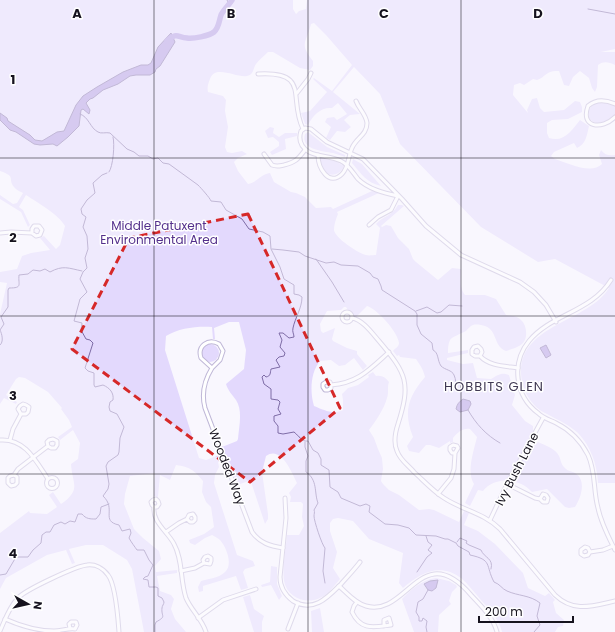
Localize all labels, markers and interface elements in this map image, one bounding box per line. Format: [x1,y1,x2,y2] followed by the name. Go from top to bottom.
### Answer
[72,4,82,23] text: A
[227,4,236,23] text: B
[379,4,389,23] text: C
[533,4,543,23] text: D
[11,70,15,89] text: 1
[100,217,218,248] park label: Middle Patuxent Environmental Area
[9,228,17,247] text: 2
[444,377,544,396] district label: HOBBITS GLEN
[9,386,17,405] text: 3
[205,426,250,508] street label: Wooded Way
[491,429,542,508] street label: Ivy Bush Lane
[9,544,18,563] text: 4
[8,584,48,624] north arrow
[479,598,573,624] scale bar
[29,600,46,611] text: N
[485,603,523,620] text: 200 m

